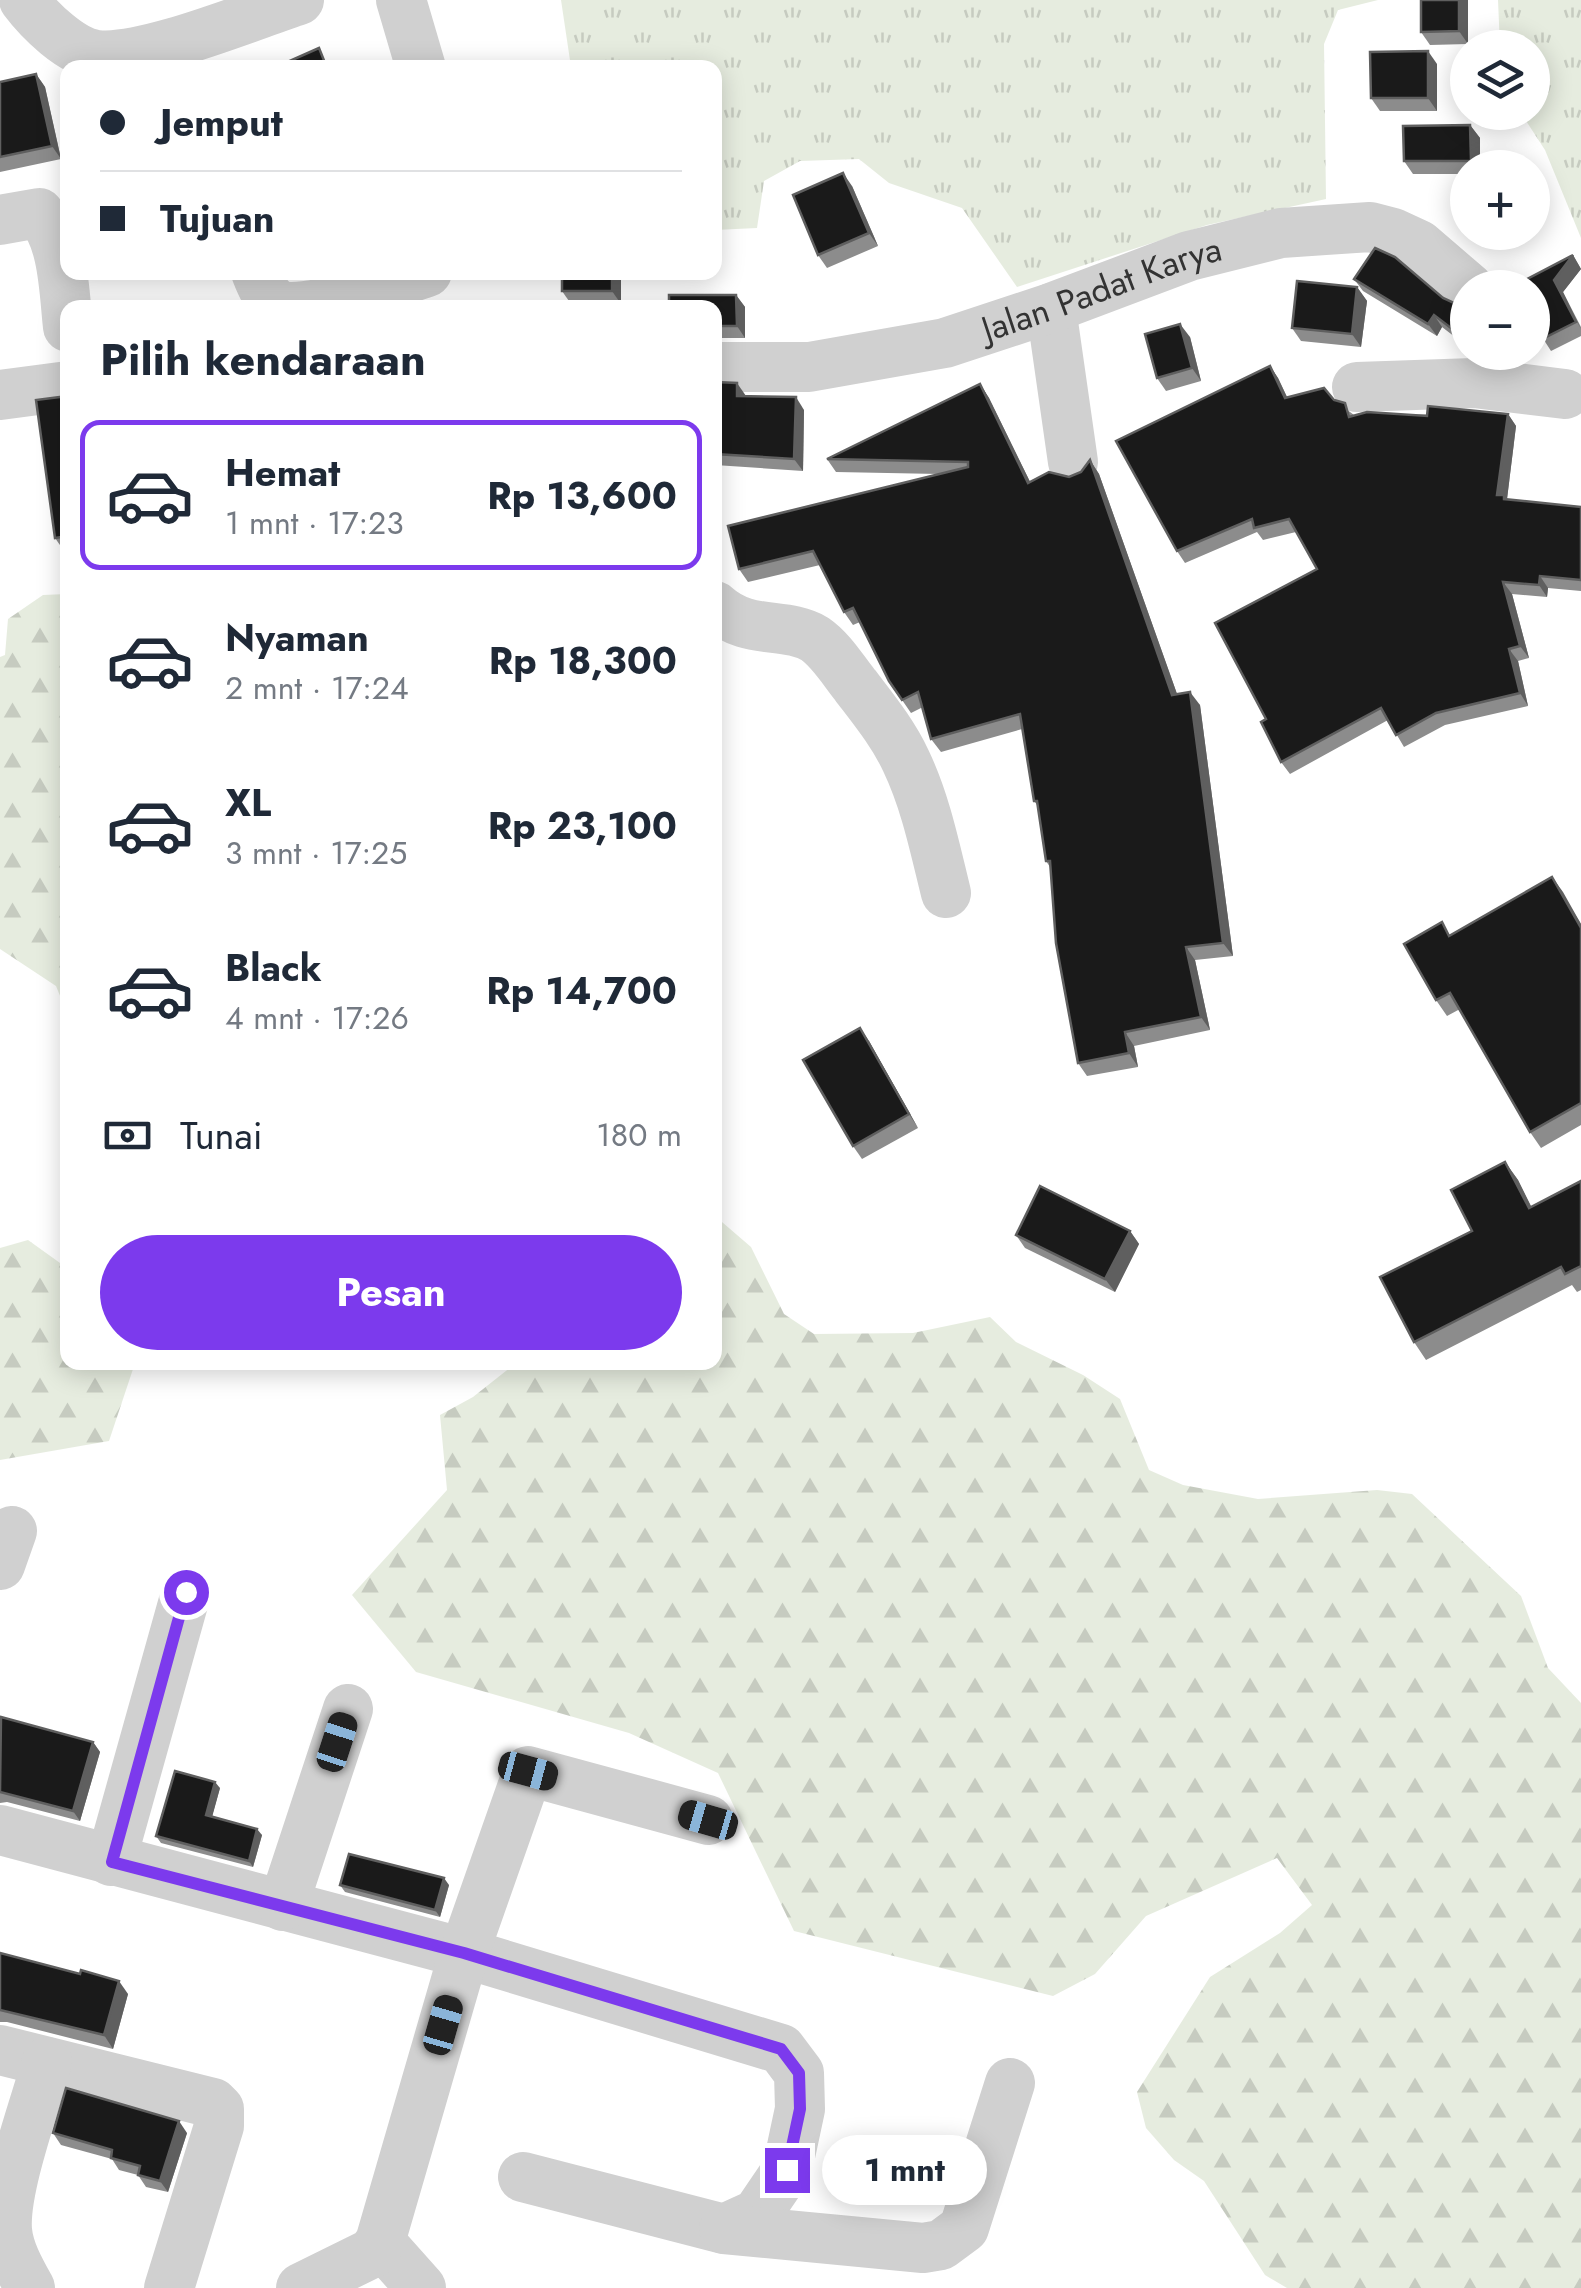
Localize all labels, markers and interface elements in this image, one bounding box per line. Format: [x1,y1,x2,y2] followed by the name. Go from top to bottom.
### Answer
[1450,30,1550,370] map controls
[1450,30,1550,130] button: layers
[160,95,283,150] text: Jemput
[1450,150,1550,250] button: +
[160,191,275,246] text: Tujuan
[971,224,1227,355] street label: Jalan Padat Karya
[1450,270,1550,370] button: −
[100,327,426,392] text: Pilih kendaraan
[225,445,340,500] text: Hemat
[105,450,195,540] icon: car
[487,468,677,523] text: Rp 13,600
[225,500,404,546] text: 1 mnt · 17:23
[225,610,369,665] text: Nyaman
[105,615,195,705] icon: car
[489,633,677,688] text: Rp 18,300
[225,665,409,711] text: 2 mnt · 17:24
[225,775,271,830] text: XL
[105,780,195,870] icon: car
[488,798,677,853] text: Rp 23,100
[225,830,407,876] text: 3 mnt · 17:25
[225,940,322,995] text: Black
[105,945,195,1035] icon: car
[486,963,677,1018] text: Rp 14,700
[225,995,409,1041] text: 4 mnt · 17:26
[100,1108,155,1163] icon: cash
[180,1108,263,1163] text: Tunai
[596,1112,682,1158] text: 180 m
[100,1235,682,1350] button: Pesan
[164,1570,209,1615] route start
[313,1709,361,1775] car
[495,1749,561,1793] car
[675,1797,741,1843] car
[420,1992,466,2058] car
[822,2135,987,2205] callout: 1 mnt
[864,2147,945,2193] text: 1 mnt
[765,2148,810,2193] route end

